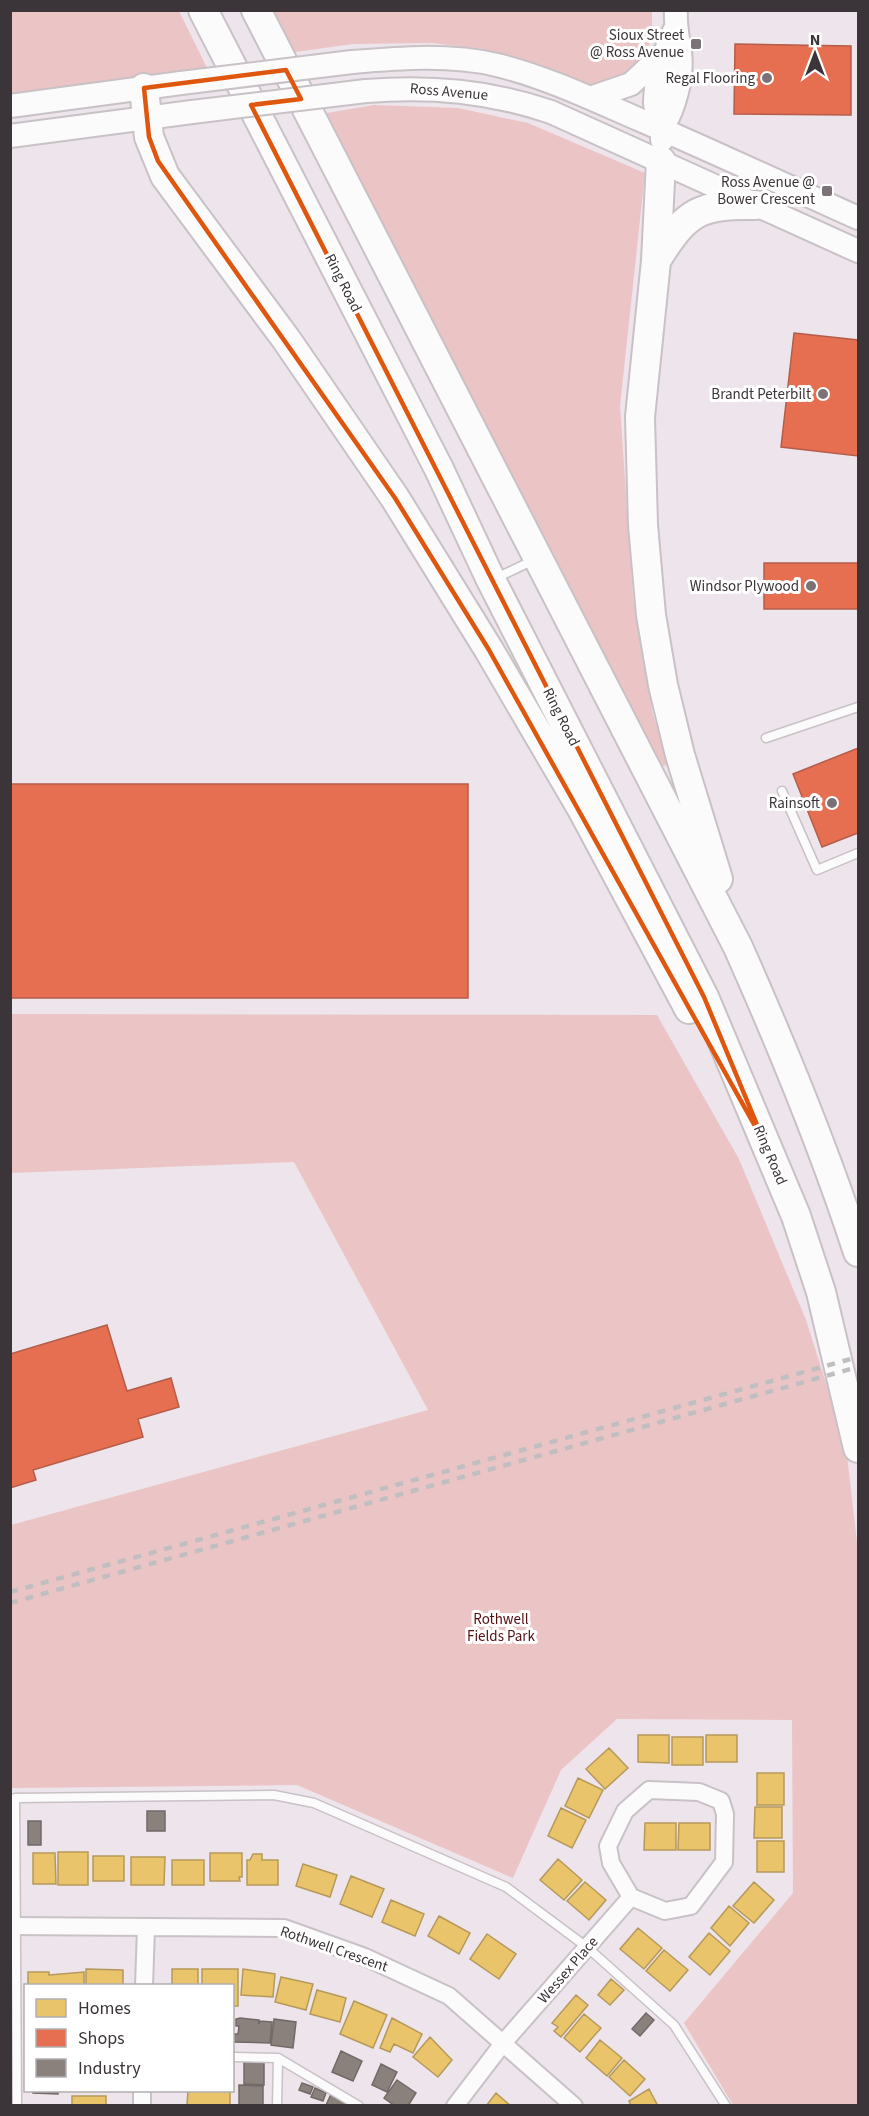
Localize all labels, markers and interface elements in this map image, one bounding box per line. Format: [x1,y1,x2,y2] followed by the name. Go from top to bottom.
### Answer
[785,24,845,84] north arrow
[590,25,684,63] place label: Sioux Street @ Ross Avenue
[810,29,820,51] text: N
[689,37,703,51] marker: Sioux Street @ Ross Avenue
[665,68,755,89] place label: Regal Flooring
[760,71,774,85] marker: Regal Flooring
[409,78,489,106] street label: Ross Avenue
[717,172,815,210] place label: Ross Avenue @ Bower Crescent
[820,184,834,198] marker: Ross Avenue @ Bower Crescent
[319,250,367,316] street label: Ring Road
[711,384,811,405] place label: Brandt Peterbilt
[816,387,830,401] marker: Brandt Peterbilt
[690,576,799,597] place label: Windsor Plywood
[804,579,818,593] marker: Windsor Plywood
[537,684,585,750] street label: Ring Road
[769,793,820,814] place label: Rainsoft
[825,796,839,810] marker: Rainsoft
[748,1122,792,1188] street label: Ring Road
[467,1609,536,1647] park label: Rothwell Fields Park
[277,1921,391,1977] street label: Rothwell Crescent
[533,1932,603,2008] street label: Wessex Place
[24,1984,234,2092] legend
[78,1996,131,2021] text: Homes
[78,2026,125,2051] text: Shops
[78,2056,141,2081] text: Industry

